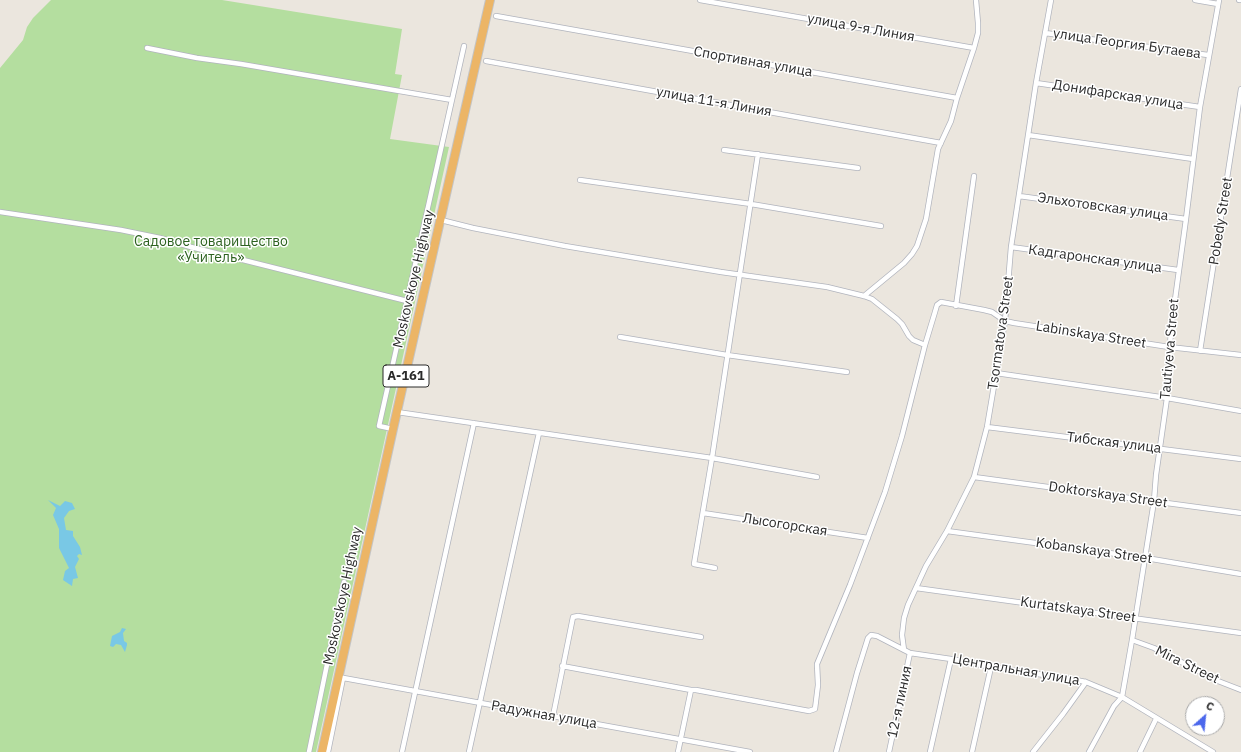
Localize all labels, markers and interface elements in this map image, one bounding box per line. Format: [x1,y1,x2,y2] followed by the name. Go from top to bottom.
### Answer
[806,10,916,46] street label: улица 9-я Линия
[1052,25,1202,63] street label: улица Георгия Бутаева
[692,43,814,81] street label: Спортивная улица
[1051,76,1185,114] street label: Донифарская улица
[655,84,773,120] street label: улица 11-я Линия
[1206,176,1236,266] street label: Pobedy Street
[1037,190,1169,224] street label: Эльхотовская улица
[390,208,438,350] street label: Moskovskoye Highway
[134,234,288,266] park label: Садовое товарищество «Учитель»
[1027,241,1163,277] street label: Кадгаронская улица
[985,275,1017,391] street label: Tsormatova Street
[1157,298,1183,400] street label: Tautiyeva Street
[1035,318,1147,352] street label: Labinskaya Street
[383,365,429,387] road number: А-161
[1066,429,1162,457] street label: Тибская улица
[1048,478,1168,512] street label: Doktorskaya Street
[741,510,829,540] street label: Лысогорская
[320,525,366,667] street label: Moskovskoye Highway
[1035,535,1153,567] street label: Kobanskaya Street
[1019,594,1137,626] street label: Kurtatskaya Street
[1152,642,1222,688] street label: Mira Street
[951,651,1081,689] street label: Центральная улица
[884,664,916,740] street label: 12-я линия
[1185,696,1225,736] north arrow
[490,697,598,733] street label: Радужная улица
[1204,698,1216,714] text: С

